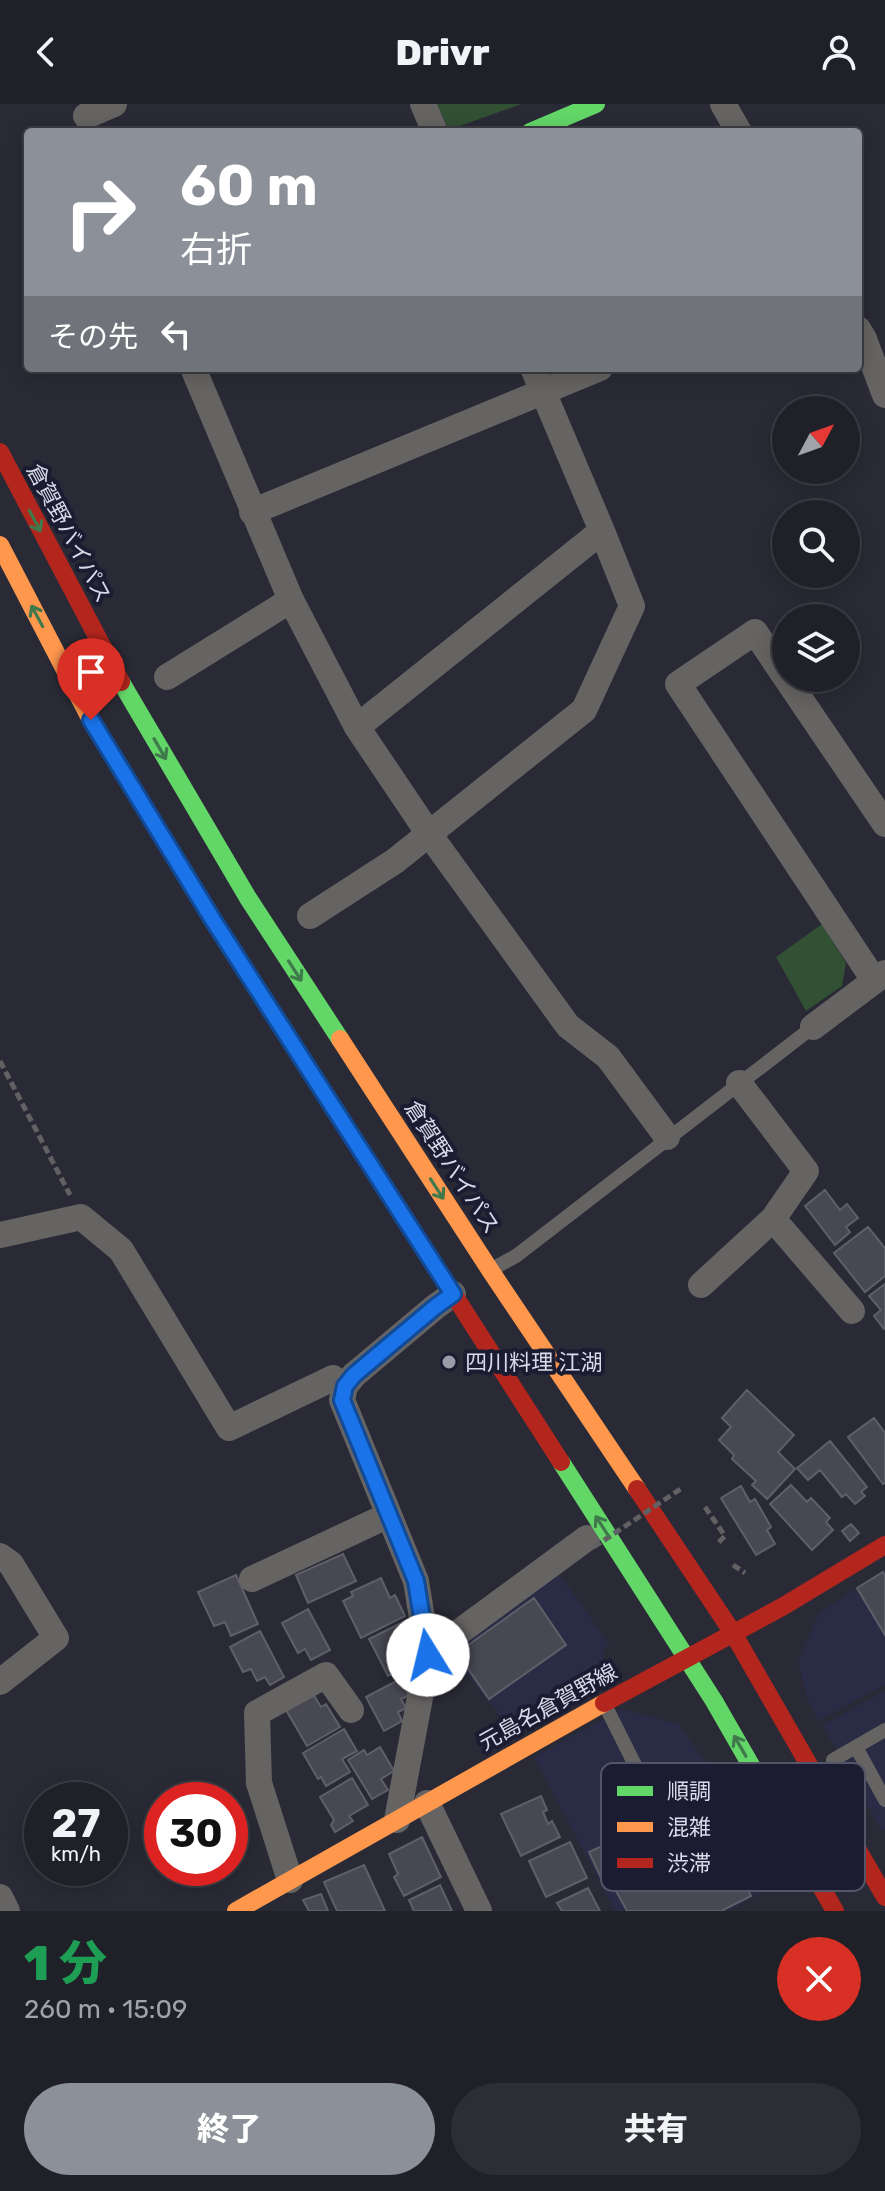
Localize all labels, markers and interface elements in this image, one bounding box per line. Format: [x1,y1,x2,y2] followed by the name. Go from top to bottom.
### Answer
[24,30,68,74] icon: back
[817,30,861,74] icon: person
[395,31,490,74] text: Drivr
[180,153,318,219] text: 60 m
[48,160,152,264] icon: right
[180,228,252,271] text: 右折
[154,312,198,356] icon: left
[48,319,138,355] text: その先
[772,396,860,484] north arrow
[772,396,860,692] map controls
[21,459,117,607] street label: 倉賀野バイパス
[772,500,860,588] button: search
[28,509,44,532] one-way arrow
[28,604,44,628] one-way arrow
[772,604,860,692] button: layers
[57,638,125,720] pin
[69,650,113,694] icon: arrive
[152,737,168,760] one-way arrow
[287,960,303,982] one-way arrow
[399,1095,505,1239] street label: 倉賀野バイパス
[430,1177,446,1200] one-way arrow
[465,1349,602,1376] place label: 四川料理 江湖
[440,1353,458,1371] marker: 四川料理 江湖
[594,1515,610,1538] one-way arrow
[386,1613,470,1697] position arrow
[474,1658,622,1756] street label: 元島名倉賀野線
[732,1735,748,1758] one-way arrow
[601,1763,865,1891] legend
[667,1778,711,1805] text: 順調
[144,1782,248,1886] speed limit sign: 30
[52,1800,100,1847] text: 27
[667,1814,711,1841] text: 混雑
[51,1842,101,1866] text: km/h
[667,1850,711,1877] text: 渋滞
[24,1935,107,1992] text: 1 分
[777,1937,861,2021] button: close
[24,1994,187,2025] text: 260 m · 15:09
[24,2083,435,2175] button: 終了
[451,2083,861,2175] button: 共有

